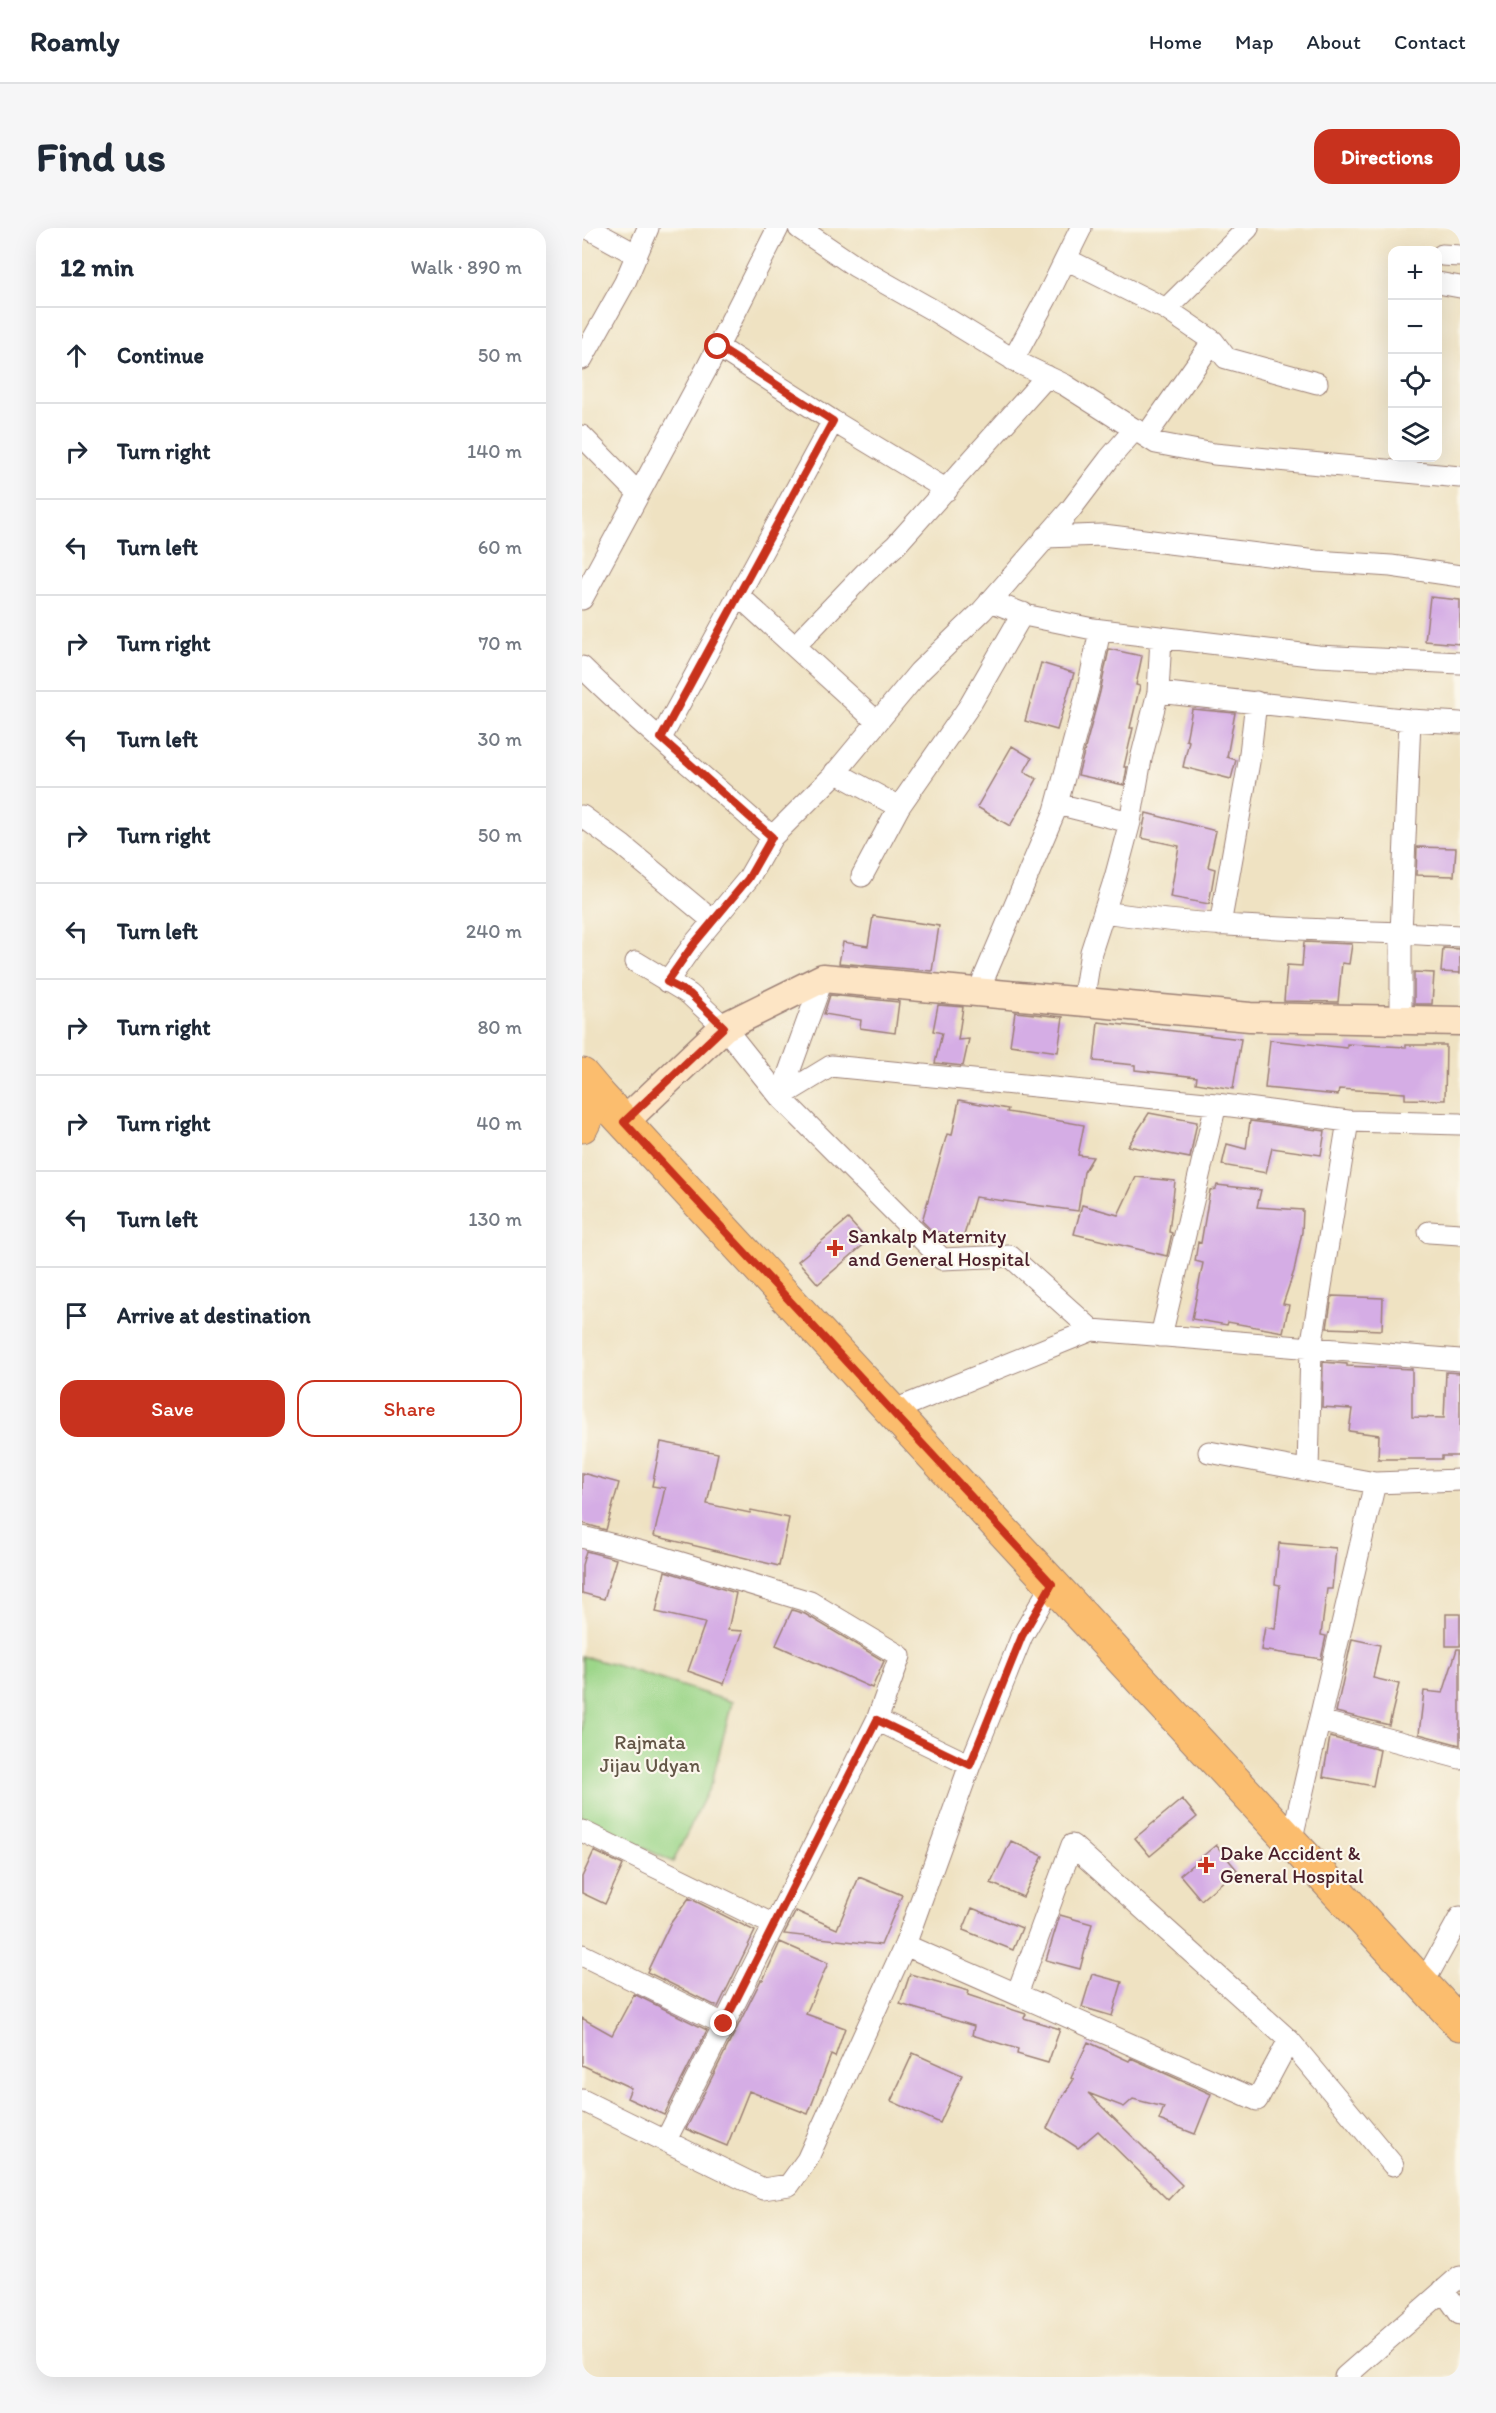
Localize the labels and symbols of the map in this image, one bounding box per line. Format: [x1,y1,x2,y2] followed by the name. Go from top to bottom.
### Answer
[704,333,730,359] route start
[848,1224,1030,1271] place label: Sankalp Maternity and General Hospital
[826,1239,844,1257] marker: Sankalp Maternity and General Hospital
[600,1730,700,1777] park label: Rajmata Jijau Udyan
[1220,1841,1364,1888] place label: Dake Accident & General Hospital
[1197,1856,1215,1874] marker: Dake Accident & General Hospital
[710,2010,736,2036] route end

